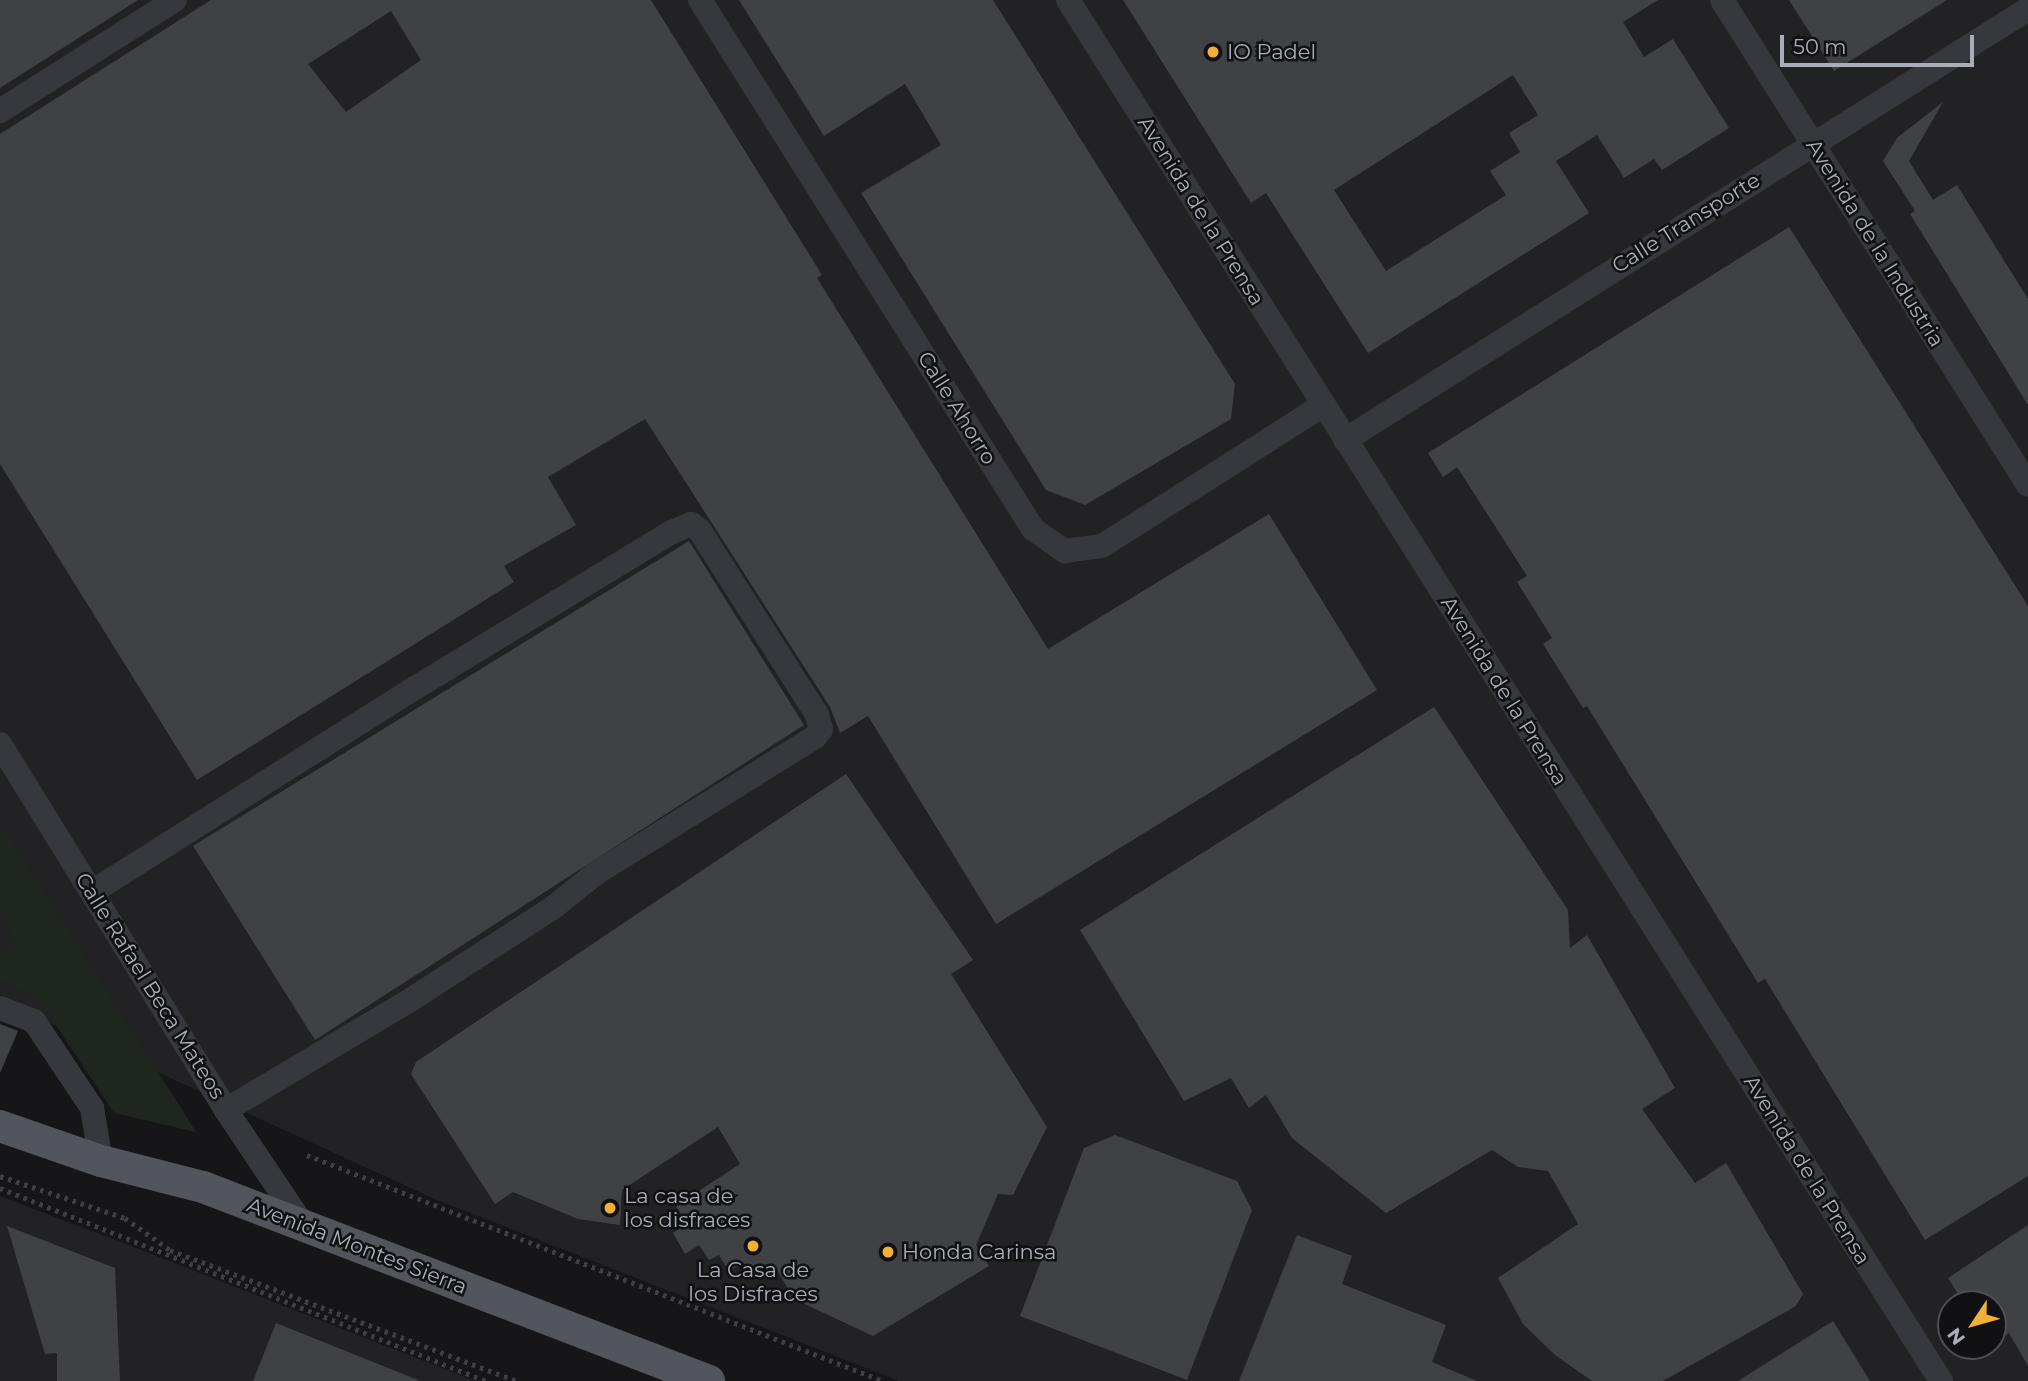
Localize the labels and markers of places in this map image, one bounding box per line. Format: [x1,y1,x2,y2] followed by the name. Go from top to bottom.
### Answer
[1227,39,1316,65] place label: IO Padel
[1205,44,1221,60] marker: IO Padel
[624,1183,750,1233] place label: La casa de los disfraces
[602,1200,618,1216] marker: La casa de los disfraces
[745,1238,761,1254] marker: La Casa de los Disfraces
[902,1239,1056,1265] place label: Honda Carinsa
[880,1244,896,1260] marker: Honda Carinsa
[688,1257,818,1307] place label: La Casa de los Disfraces

